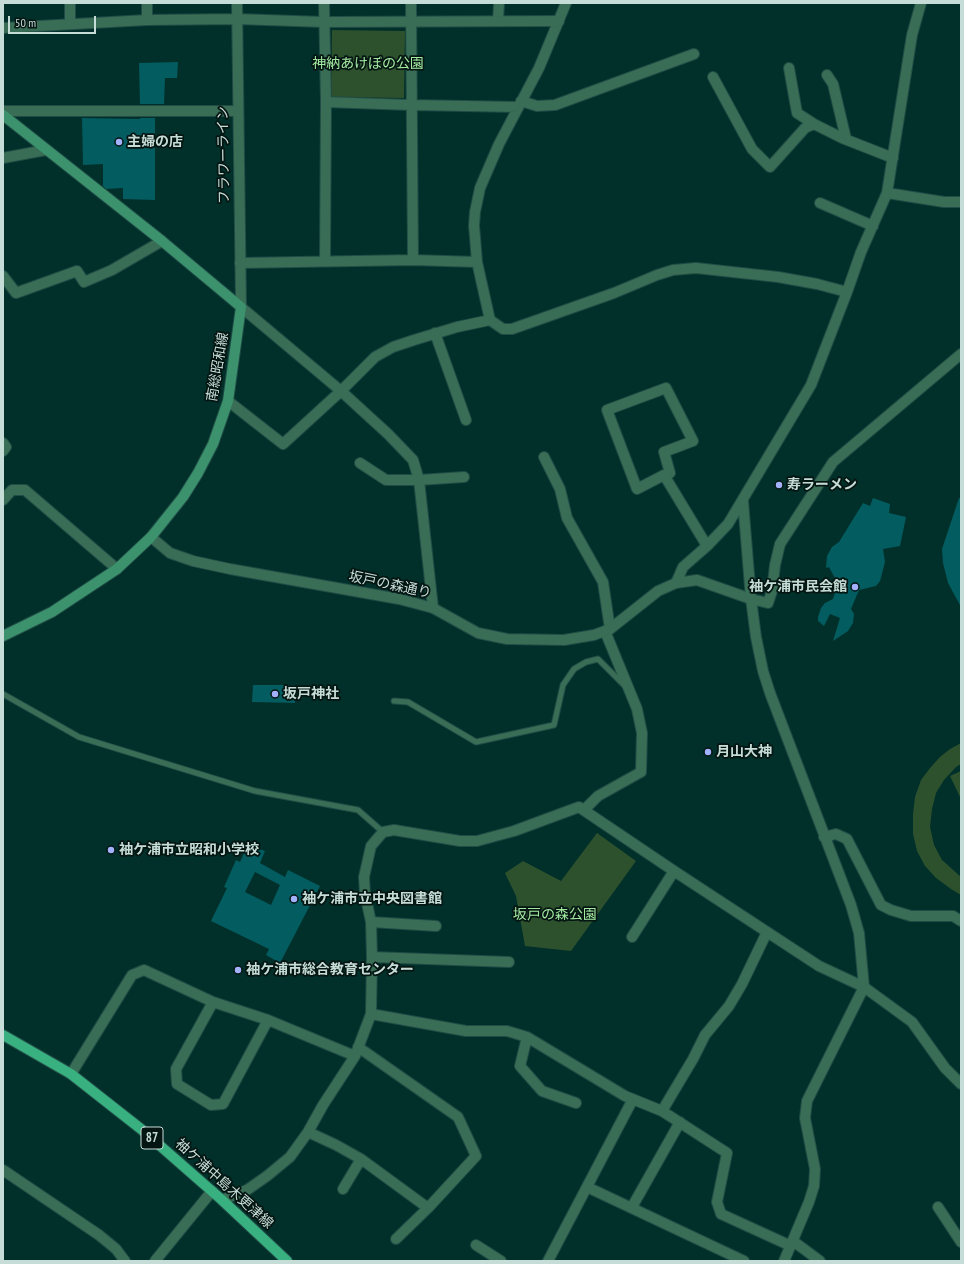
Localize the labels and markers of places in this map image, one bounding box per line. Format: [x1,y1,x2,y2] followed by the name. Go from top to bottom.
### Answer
[127,134,183,150] place label: 主婦の店
[114,137,124,147] marker: 主婦の店
[787,477,857,493] place label: 寿ラーメン
[774,480,784,490] marker: 寿ラーメン
[749,579,847,595] place label: 袖ケ浦市民会館
[850,582,860,592] marker: 袖ケ浦市民会館
[283,686,339,702] place label: 坂戸神社
[270,689,280,699] marker: 坂戸神社
[716,744,772,760] place label: 月山大神
[703,747,713,757] marker: 月山大神
[119,842,259,858] place label: 袖ケ浦市立昭和小学校
[106,845,116,855] marker: 袖ケ浦市立昭和小学校
[302,891,442,907] place label: 袖ケ浦市立中央図書館
[289,894,299,904] marker: 袖ケ浦市立中央図書館
[246,962,414,978] place label: 袖ケ浦市総合教育センター
[233,965,243,975] marker: 袖ケ浦市総合教育センター

